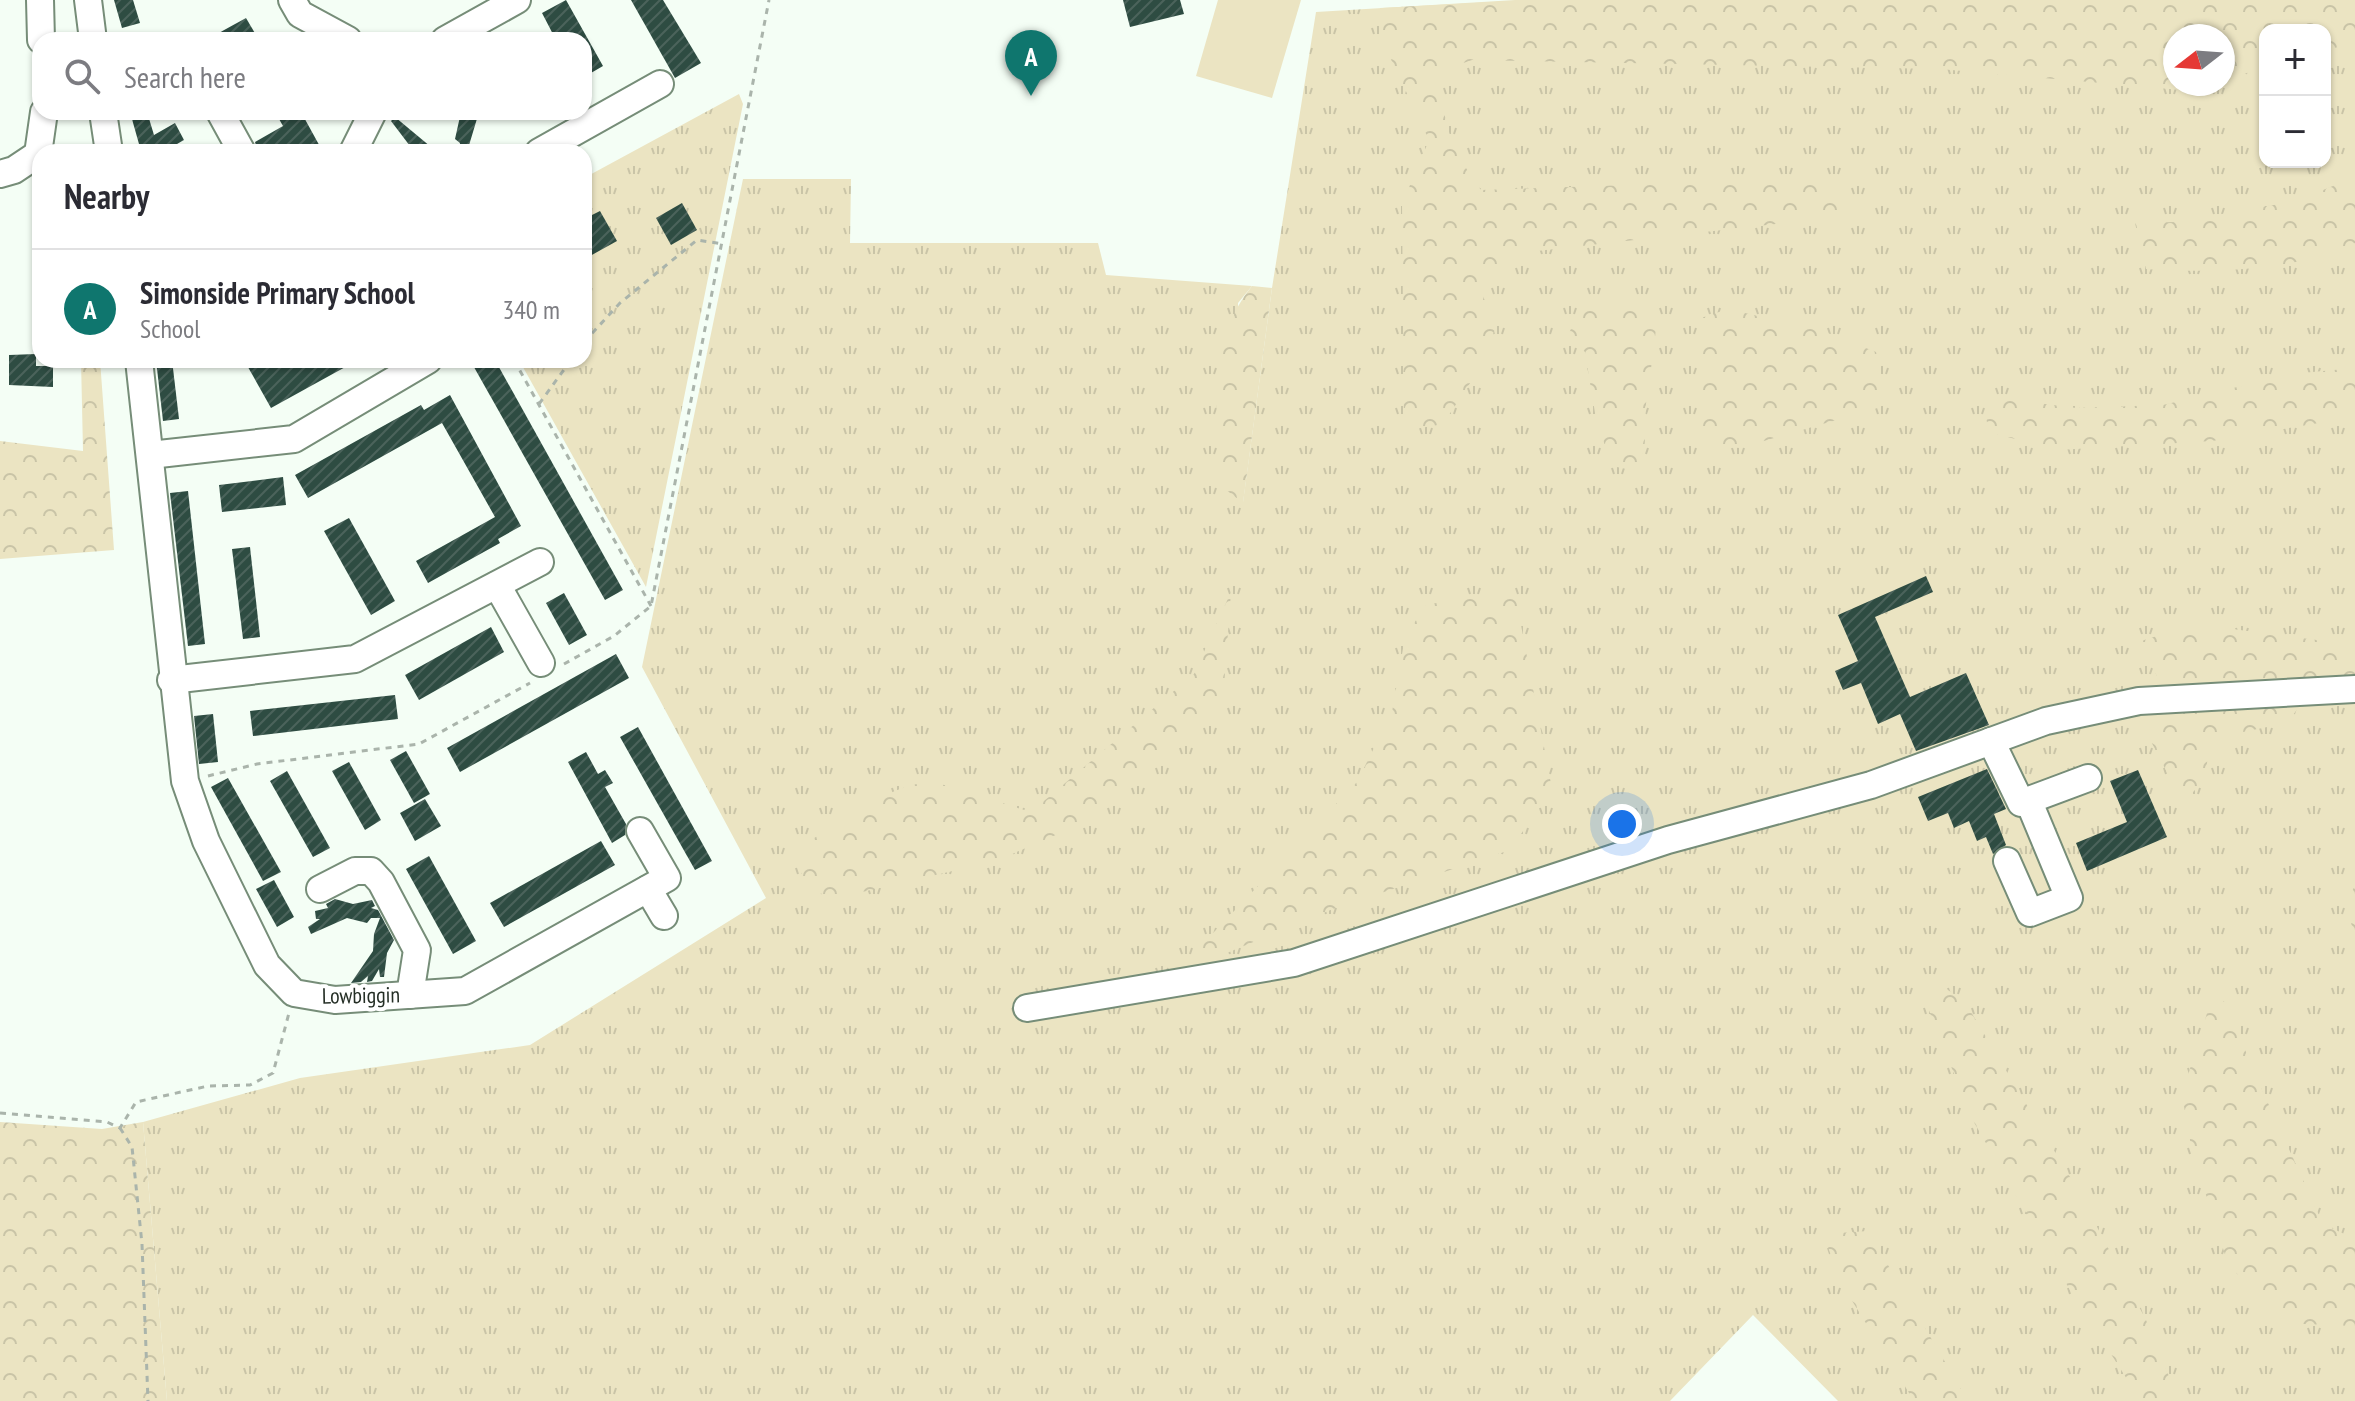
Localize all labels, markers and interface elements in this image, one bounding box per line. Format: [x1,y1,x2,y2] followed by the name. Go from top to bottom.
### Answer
[2163,24,2235,96] north arrow
[2259,24,2331,168] map controls
[2259,24,2331,96] button: +
[1005,30,1057,96] pin: A
[32,32,592,120] search box
[60,54,104,98] icon: search
[124,57,246,96] text: Search here
[2259,96,2331,168] button: −
[64,174,149,218] text: Nearby
[140,273,415,312] text: Simonside Primary School
[83,293,97,326] text: A
[502,293,560,326] text: 340 m
[140,312,200,345] text: School
[1602,804,1642,844] your location
[322,980,400,1010] street label: Lowbiggin

